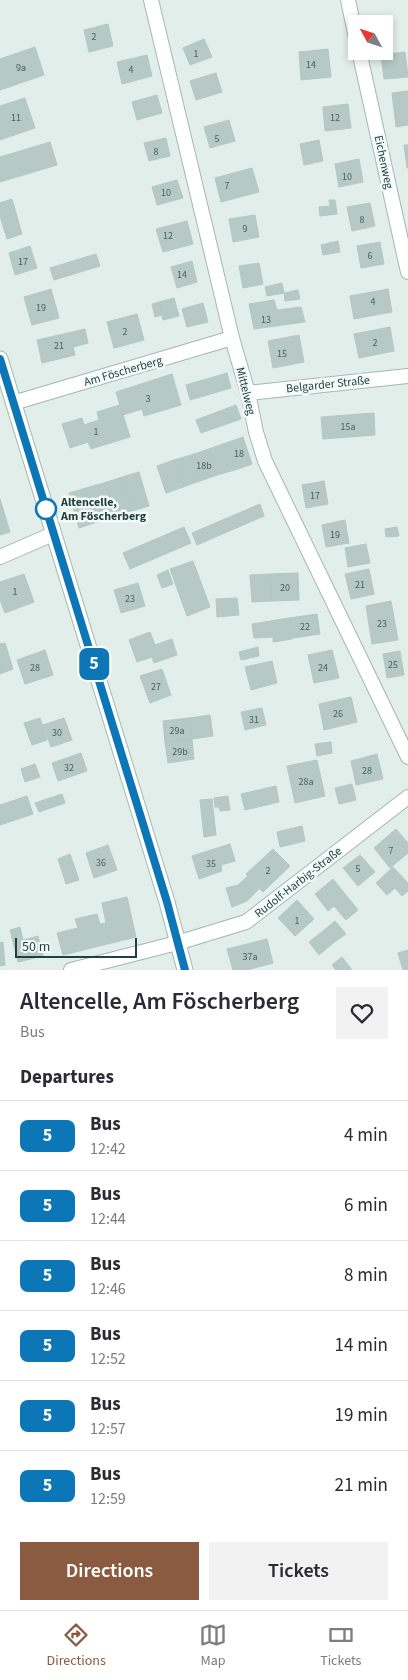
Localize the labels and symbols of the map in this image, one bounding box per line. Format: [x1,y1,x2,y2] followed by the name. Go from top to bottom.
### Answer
[348,15,392,60] north arrow
[92,30,97,44] house number: 2
[194,47,199,61] house number: 1
[306,58,316,72] house number: 14
[16,61,26,75] house number: 9a
[129,63,134,77] house number: 4
[11,111,21,125] house number: 11
[330,111,340,125] house number: 12
[215,132,220,146] house number: 5
[370,134,397,190] street label: Eichenweg
[154,145,159,159] house number: 8
[342,170,352,184] house number: 10
[225,179,230,193] house number: 7
[161,186,171,200] house number: 10
[360,213,365,227] house number: 8
[243,222,248,236] house number: 9
[163,229,173,243] house number: 12
[368,249,373,263] house number: 6
[18,255,28,269] house number: 17
[177,268,187,282] house number: 14
[371,295,376,309] house number: 4
[36,301,46,315] house number: 19
[261,313,271,327] house number: 13
[123,325,128,339] house number: 2
[373,336,378,350] house number: 2
[54,339,64,353] house number: 21
[277,347,287,361] house number: 15
[82,352,164,391] street label: Am Föscherberg
[231,365,260,417] street label: Mittelweg
[285,372,371,397] street label: Belgarder Straße
[146,392,151,406] house number: 3
[341,420,355,434] house number: 15a
[94,425,99,439] house number: 1
[234,447,244,461] house number: 18
[196,459,212,473] house number: 18b
[310,489,320,503] house number: 17
[60,494,147,525] place label: Altencelle, Am Föscherberg
[35,498,57,520] marker: Altencelle, Am Föscherberg
[330,528,340,542] house number: 19
[355,578,365,592] house number: 21
[280,581,290,595] house number: 20
[13,585,18,599] house number: 1
[125,592,135,606] house number: 23
[377,617,387,631] house number: 23
[300,620,310,634] house number: 22
[78,648,110,680] line badge: 5
[388,658,398,672] house number: 25
[30,661,40,675] house number: 28
[318,661,328,675] house number: 24
[151,680,161,694] house number: 27
[333,707,343,721] house number: 26
[249,713,259,727] house number: 31
[170,724,184,738] house number: 29a
[52,726,62,740] house number: 30
[172,745,188,759] house number: 29b
[64,761,74,775] house number: 32
[362,764,372,778] house number: 28
[299,775,313,789] house number: 28a
[251,843,346,922] street label: Rudolf-Harbig-Straße
[389,844,394,858] house number: 7
[96,856,106,870] house number: 36
[206,857,216,871] house number: 35
[356,862,361,876] house number: 5
[266,864,271,878] house number: 2
[295,914,300,928] house number: 1
[15,935,138,958] scale bar
[243,950,257,964] house number: 37a

